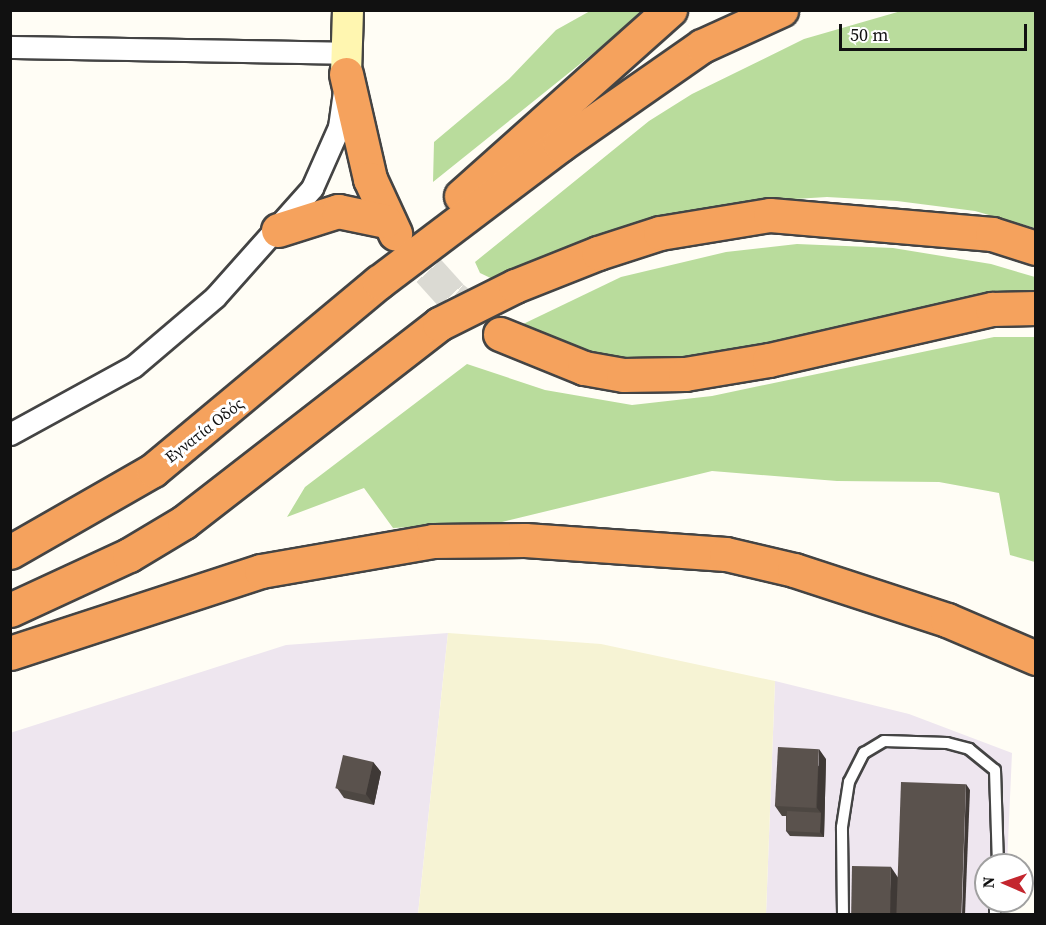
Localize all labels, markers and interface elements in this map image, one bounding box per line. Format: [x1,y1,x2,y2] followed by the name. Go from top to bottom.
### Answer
[842,12,1030,50] scale bar
[850,22,888,47] text: 50 m
[161,393,247,467] street label: Εγνατία Οδός
[974,853,1034,913] north arrow
[977,876,999,889] text: N

